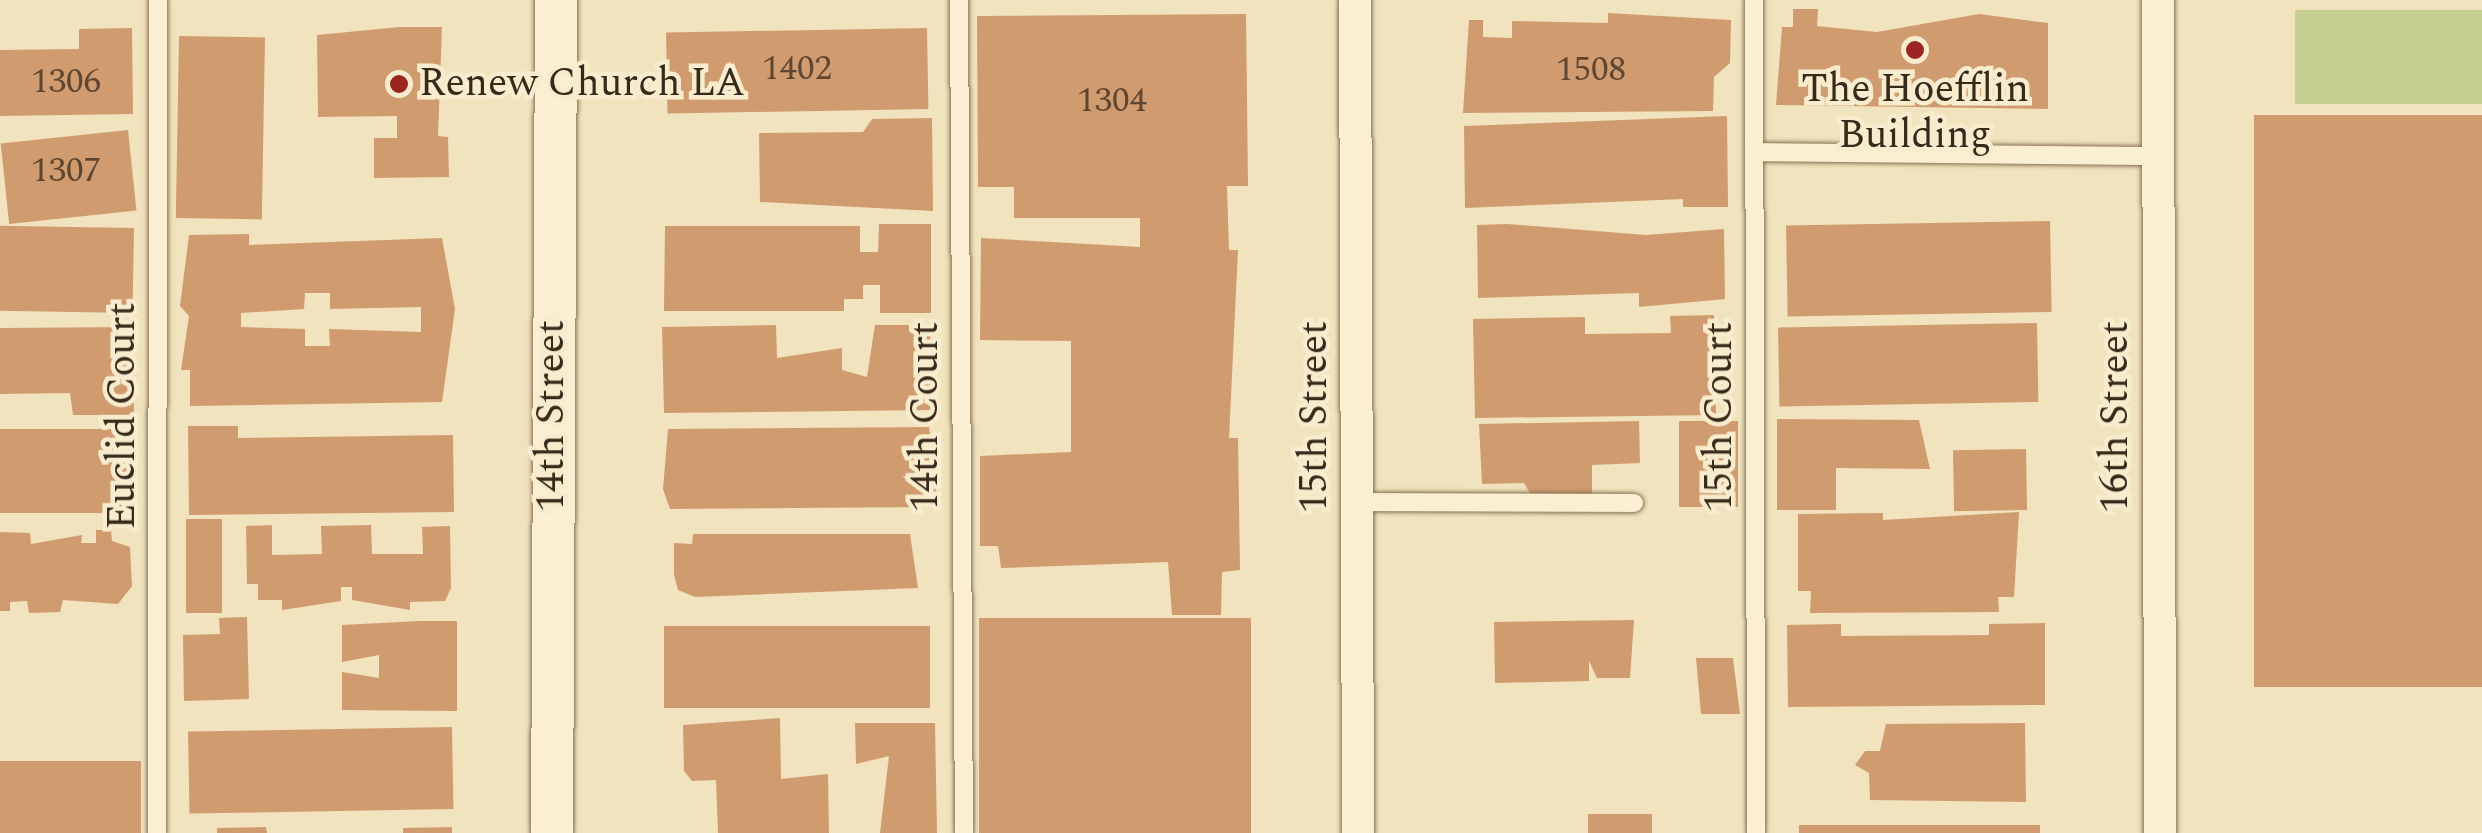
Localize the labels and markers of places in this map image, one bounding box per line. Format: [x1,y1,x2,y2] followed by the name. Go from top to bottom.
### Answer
[1904,39,1926,61] marker: The Hoefflin Building
[419,60,745,108] place label: Renew Church LA
[1801,66,2029,160] place label: The Hoefflin Building
[388,73,410,95] marker: Renew Church LA

